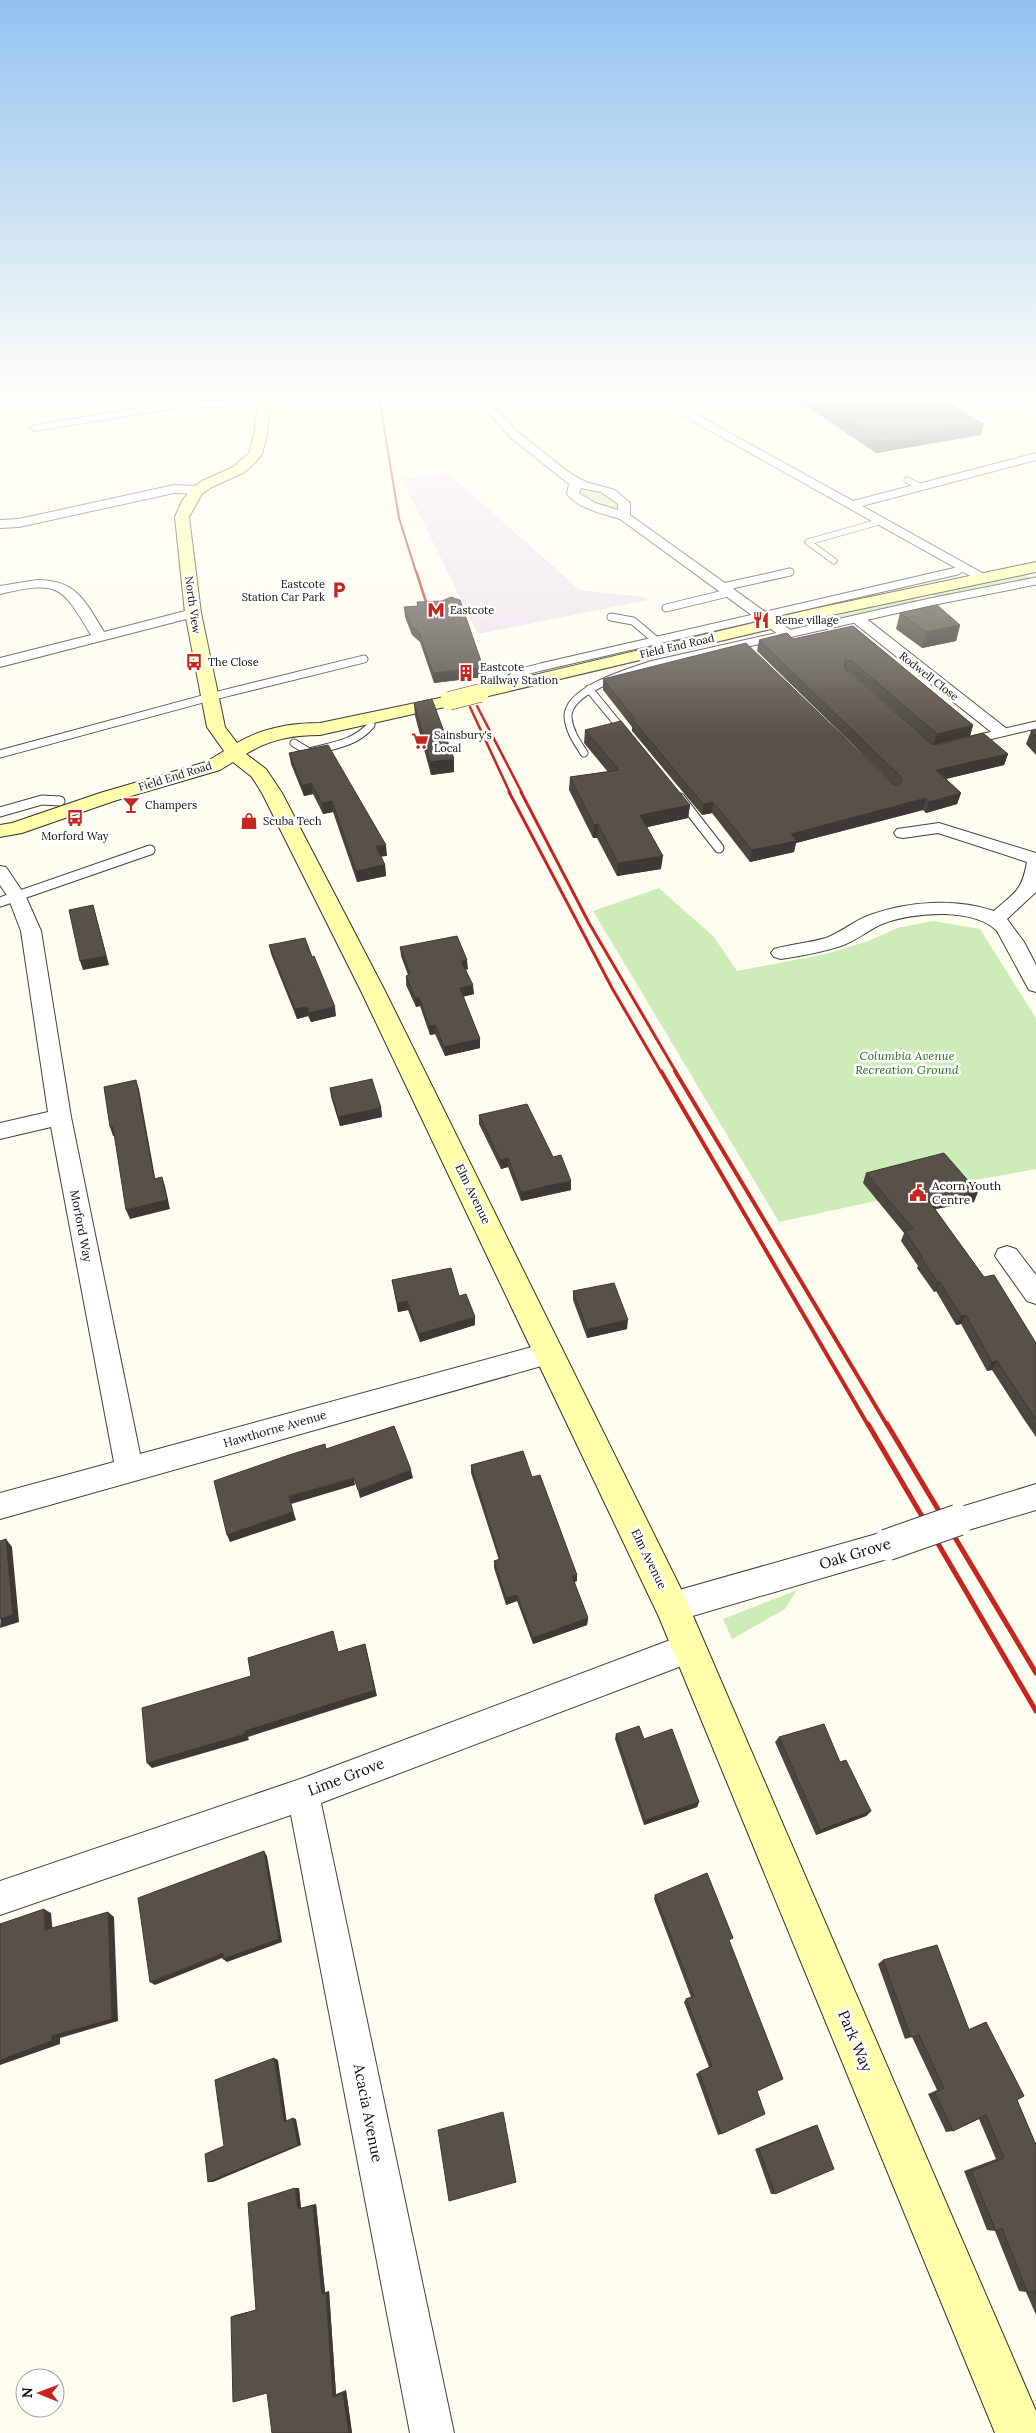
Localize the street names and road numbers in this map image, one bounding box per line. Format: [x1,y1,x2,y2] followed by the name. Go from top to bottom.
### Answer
[182,575,204,635] street label: North View
[638,631,716,661] street label: Field End Road
[897,648,961,704] street label: Rodwell Close
[137,758,214,794] street label: Field End Road
[452,1161,495,1227] street label: Elm Avenue
[67,1188,96,1264] street label: Morford Way
[222,1406,329,1450] street label: Hawthorne Avenue
[628,1526,671,1592] street label: Elm Avenue
[817,1534,893,1573] street label: Oak Grove
[305,1753,387,1800] street label: Lime Grove
[834,2007,877,2075] street label: Park Way
[349,2061,387,2164] street label: Acacia Avenue

